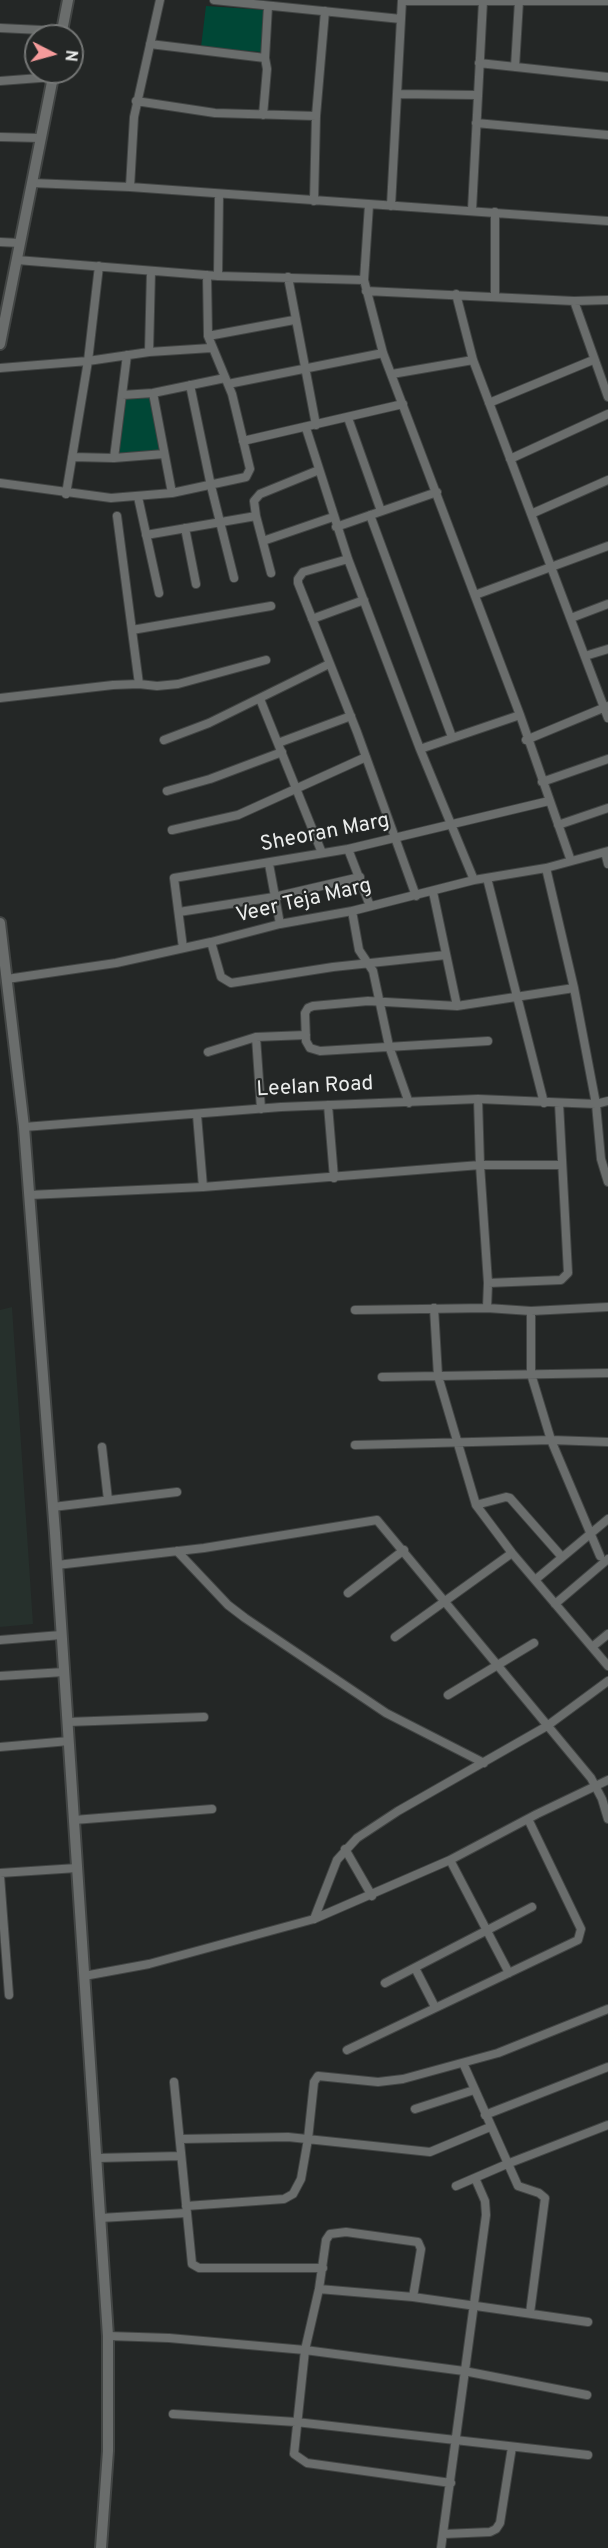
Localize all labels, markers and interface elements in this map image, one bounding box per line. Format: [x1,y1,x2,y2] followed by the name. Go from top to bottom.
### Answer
[24,24,84,84] north arrow
[59,49,80,62] text: N
[258,809,392,859] street label: Sheoran Marg
[234,874,374,930] street label: Veer Teja Marg
[256,1072,374,1104] street label: Leelan Road

